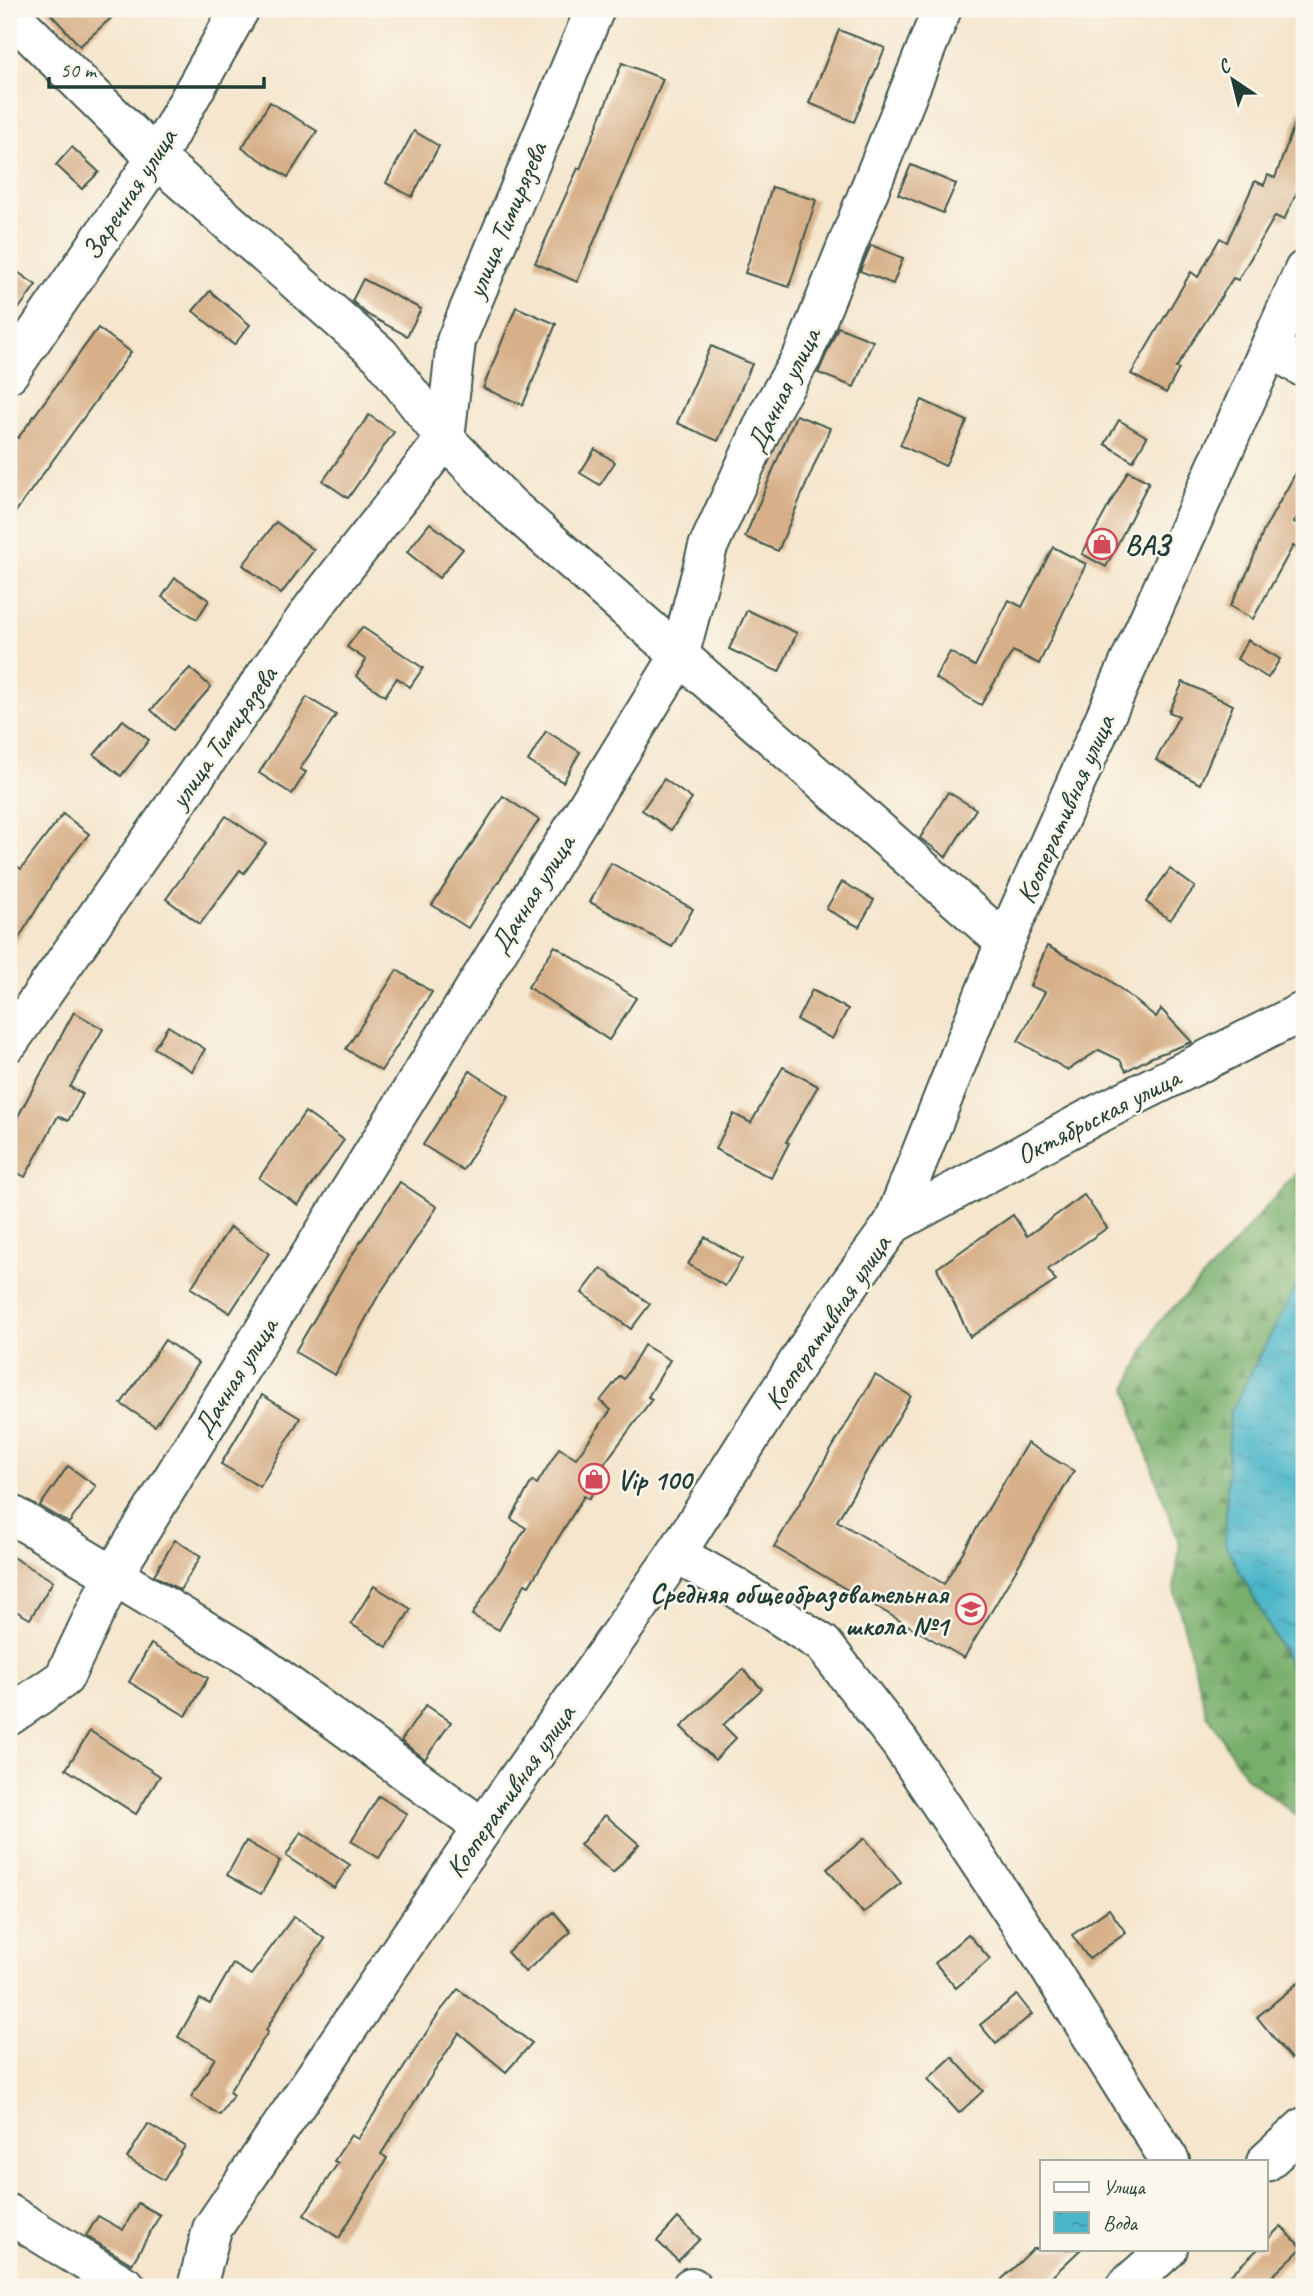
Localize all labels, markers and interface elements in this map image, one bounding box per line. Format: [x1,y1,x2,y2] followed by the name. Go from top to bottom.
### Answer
[49,46,264,90] scale bar
[1198,46,1268,116] north arrow
[1213,53,1237,79] text: С
[60,57,98,83] text: 50 m
[74,120,185,266] street label: Заречная улица
[457,135,555,305] street label: улица Тимирязева
[738,320,829,458] street label: Дачная улица
[1085,527,1119,561] shop icon: ВАЗ
[1125,527,1172,562] place label: ВАЗ
[160,658,286,817] street label: улица Тимирязева
[1008,708,1123,909] street label: Кооперативная улица
[482,826,584,960] street label: Дачная улица
[1010,1059,1188,1172] street label: Октябрьская улица
[756,1227,899,1416] street label: Кооперативная улица
[185,1309,287,1443] street label: Дачная улица
[577,1462,611,1496] shop icon: Vip 100
[617,1462,695,1497] place label: Vip 100
[650,1576,951,1643] place label: Средняя общеобразовательная школа №1
[954,1592,988,1626] school or university icon: Средняя общеобразовательная школа №1
[437,1696,584,1884] street label: Кооперативная улица
[1040,2160,1268,2250] legend
[1103,2174,1146,2200] text: Улица
[1103,2210,1139,2236] text: Вода

